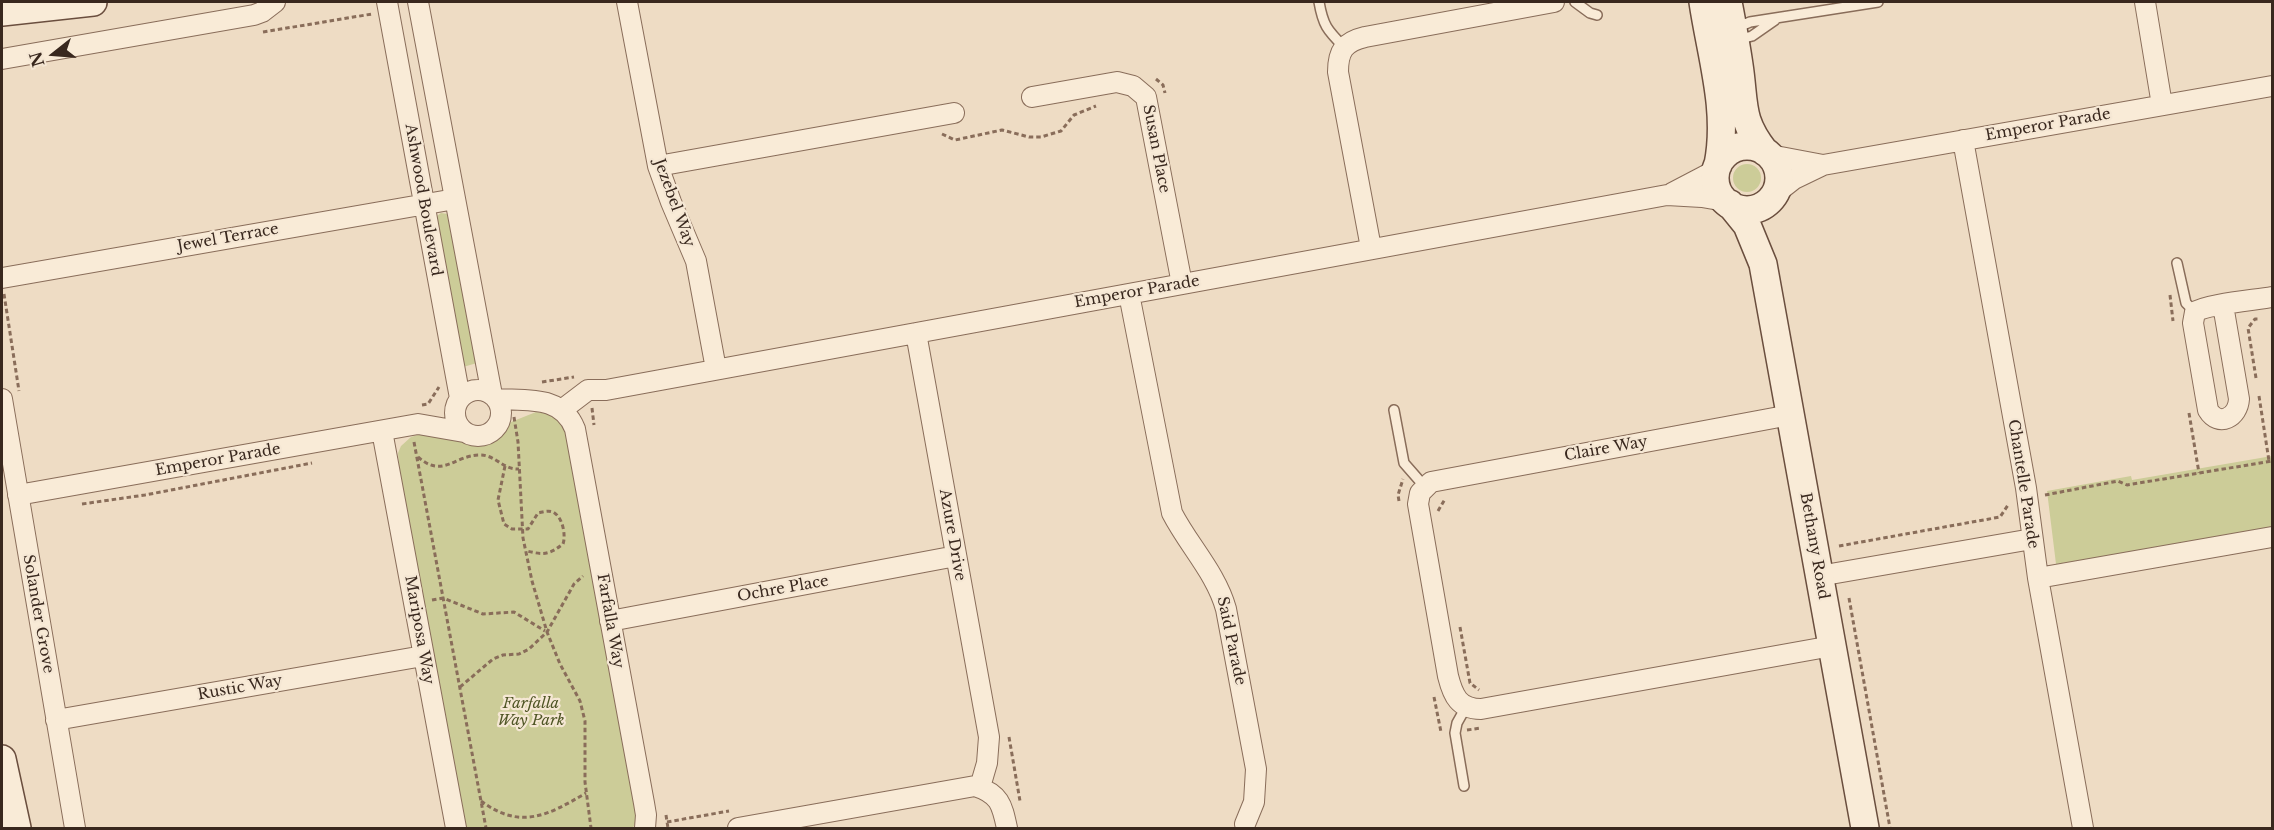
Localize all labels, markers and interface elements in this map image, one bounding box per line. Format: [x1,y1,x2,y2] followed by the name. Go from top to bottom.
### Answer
[24,24,84,84] north arrow
[25,49,49,69] text: N
[1139,103,1173,195] street label: Susan Place
[1984,105,2112,145] street label: Emperor Parade
[401,123,445,277] street label: Ashwood Boulevard
[650,156,698,250] street label: Jezebel Way
[176,220,280,256] street label: Jewel Terrace
[1073,272,1201,312] street label: Emperor Parade
[2004,418,2042,550] street label: Chantelle Parade
[1563,433,1649,465] street label: Claire Way
[154,440,282,480] street label: Emperor Parade
[935,488,969,582] street label: Azure Drive
[1796,491,1832,601] street label: Bethany Road
[19,553,57,675] street label: Solander Grove
[593,572,627,670] street label: Farfalla Way
[736,572,830,606] street label: Ochre Place
[401,574,437,686] street label: Mariposa Way
[1213,595,1249,687] street label: Said Parade
[196,672,284,704] street label: Rustic Way
[498,695,564,730] park label: Farfalla Way Park

